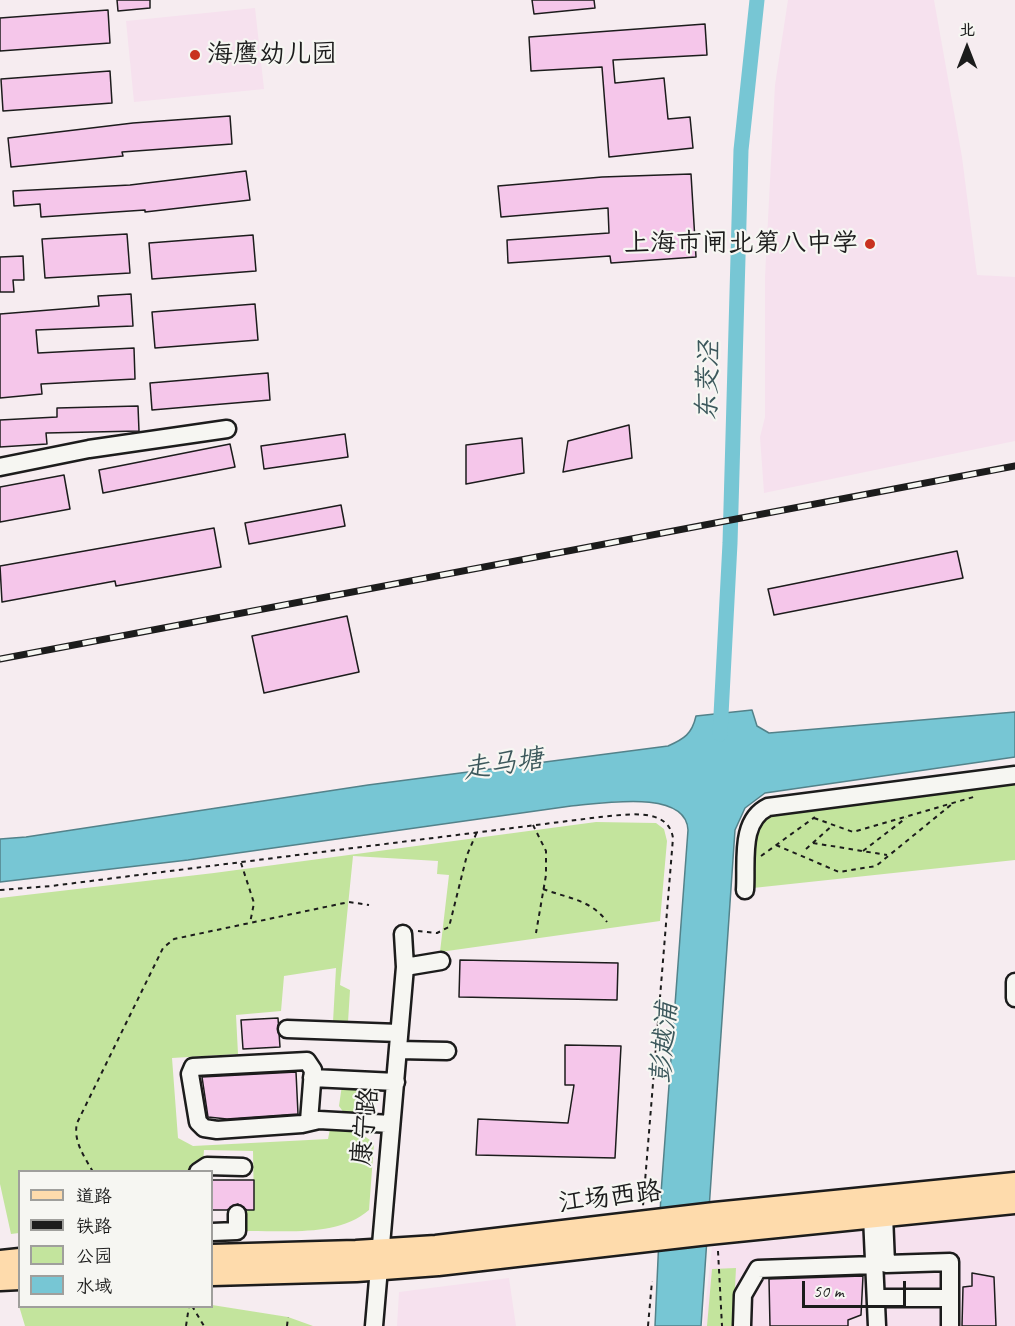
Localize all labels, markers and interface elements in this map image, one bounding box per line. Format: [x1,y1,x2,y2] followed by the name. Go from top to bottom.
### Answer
[937,18,997,78] north arrow
[959,20,975,40] text: 北
[207,39,337,71] place label: 海鹰幼儿园
[188,48,202,62] marker: 海鹰幼儿园
[624,228,858,260] place label: 上海市闸北第八中学
[863,237,877,251] marker: 上海市闸北第八中学
[691,340,727,422] water label: 东茭泾
[461,743,545,787] water label: 走马塘
[645,1001,685,1085] water label: 彭越浦
[346,1087,386,1167] street label: 康宁路
[18,1170,213,1308] legend
[556,1176,664,1220] street label: 江场西路
[76,1185,112,1207] text: 道路
[76,1215,112,1237] text: 铁路
[76,1245,112,1267] text: 公园
[805,1269,908,1307] scale bar
[76,1275,112,1297] text: 水域
[813,1280,844,1302] text: 50 m

